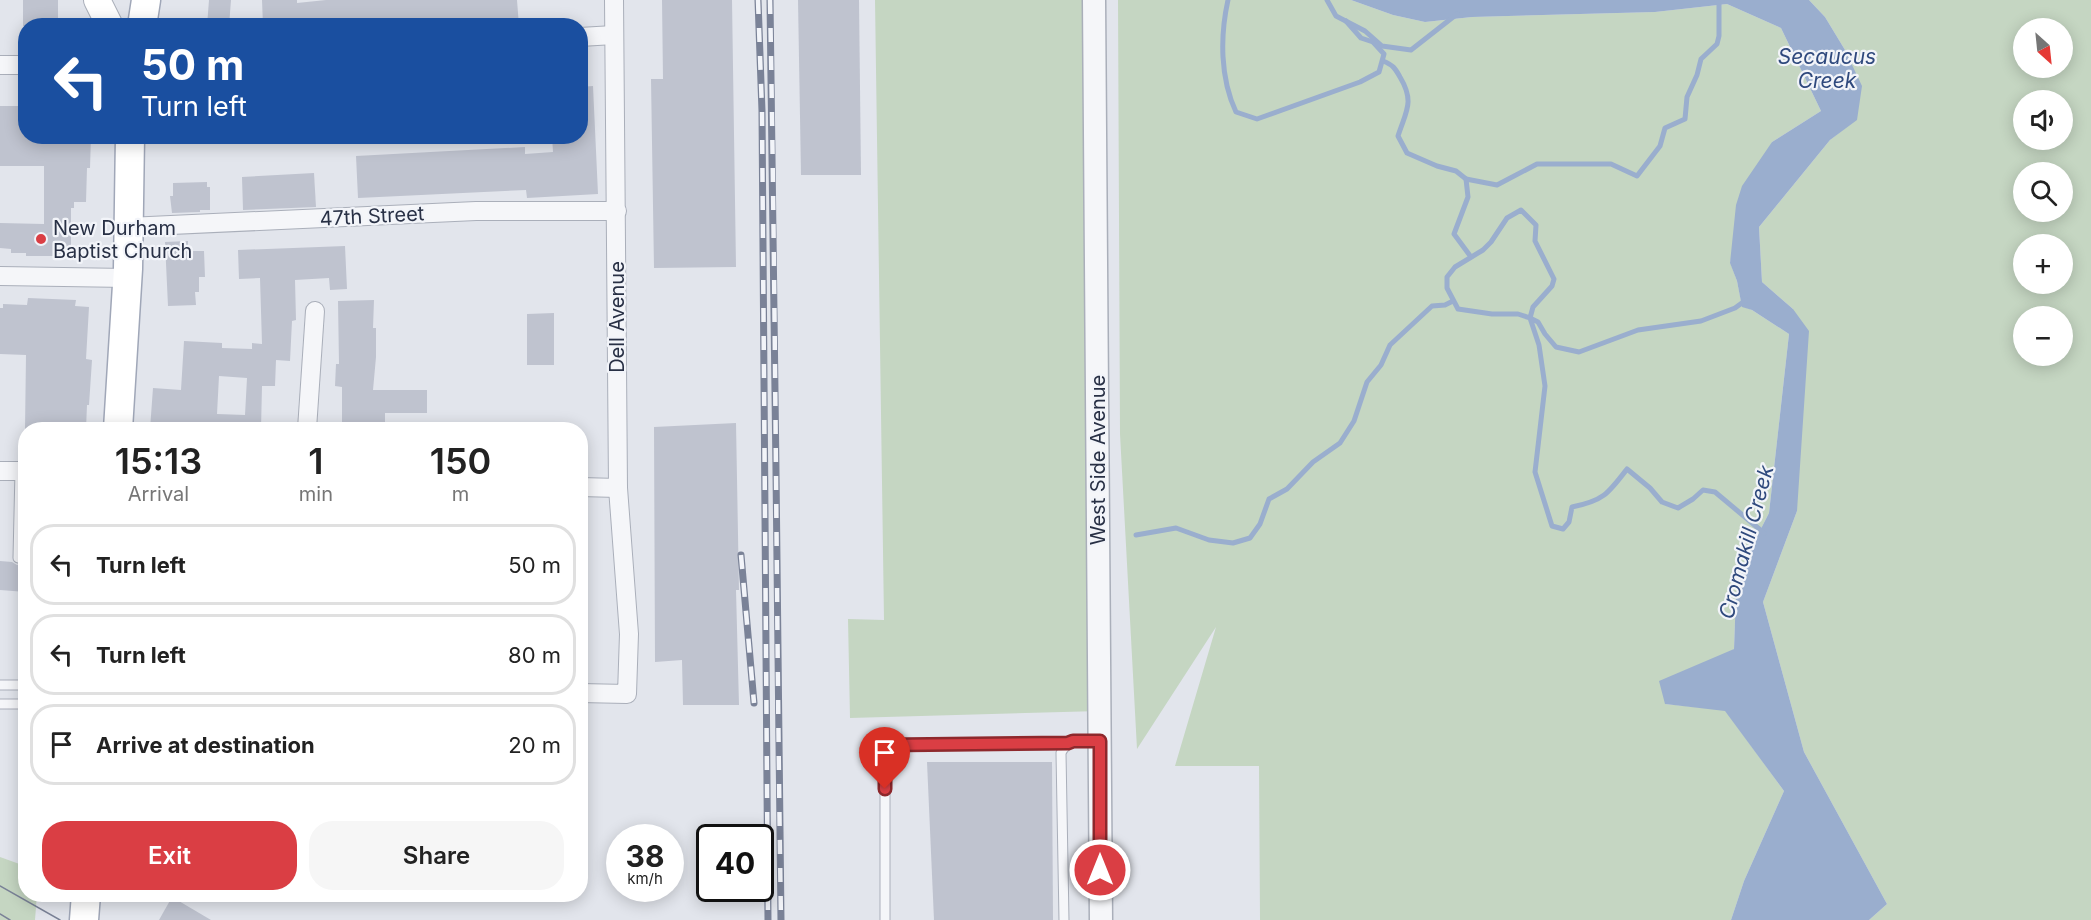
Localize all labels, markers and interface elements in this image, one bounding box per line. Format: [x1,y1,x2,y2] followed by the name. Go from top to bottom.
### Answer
[2013,18,2073,78] north arrow
[2013,18,2073,366] map controls
[141,39,244,90] text: 50 m
[42,42,120,120] icon: left
[1778,44,1876,93] water label: Secaucus Creek
[141,90,247,123] text: Turn left
[2013,90,2073,150] button: sound
[2013,162,2073,222] button: search
[319,201,425,231] street label: 47th Street
[53,216,192,263] place label: New Durham Baptist Church
[34,232,48,246] marker: New Durham Baptist Church
[2013,234,2073,294] button: +
[605,261,629,373] street label: Dell Avenue
[2013,306,2073,366] button: −
[1086,375,1110,545] street label: West Side Avenue
[115,439,202,483] text: 15:13
[308,439,324,483] text: 1
[430,439,491,483] text: 150
[1713,462,1779,622] water label: Cromakill Creek
[128,482,189,506] text: Arrival
[299,482,333,506] text: min
[452,482,469,506] text: m
[45,548,78,581] icon: left
[96,552,186,578] text: Turn left
[508,552,561,578] text: 50 m
[45,638,78,671] icon: left
[96,642,186,668] text: Turn left
[508,642,561,668] text: 80 m
[859,727,910,789] pin
[45,728,78,761] icon: arrive
[96,732,315,758] text: Arrive at destination
[508,732,561,758] text: 20 m
[868,736,901,769] icon: arrive
[42,821,297,890] button: Exit
[309,821,564,890] button: Share
[696,824,774,902] speed limit sign: 40
[626,838,664,874] text: 38
[1068,838,1132,902] position arrow
[627,869,663,888] text: km/h

